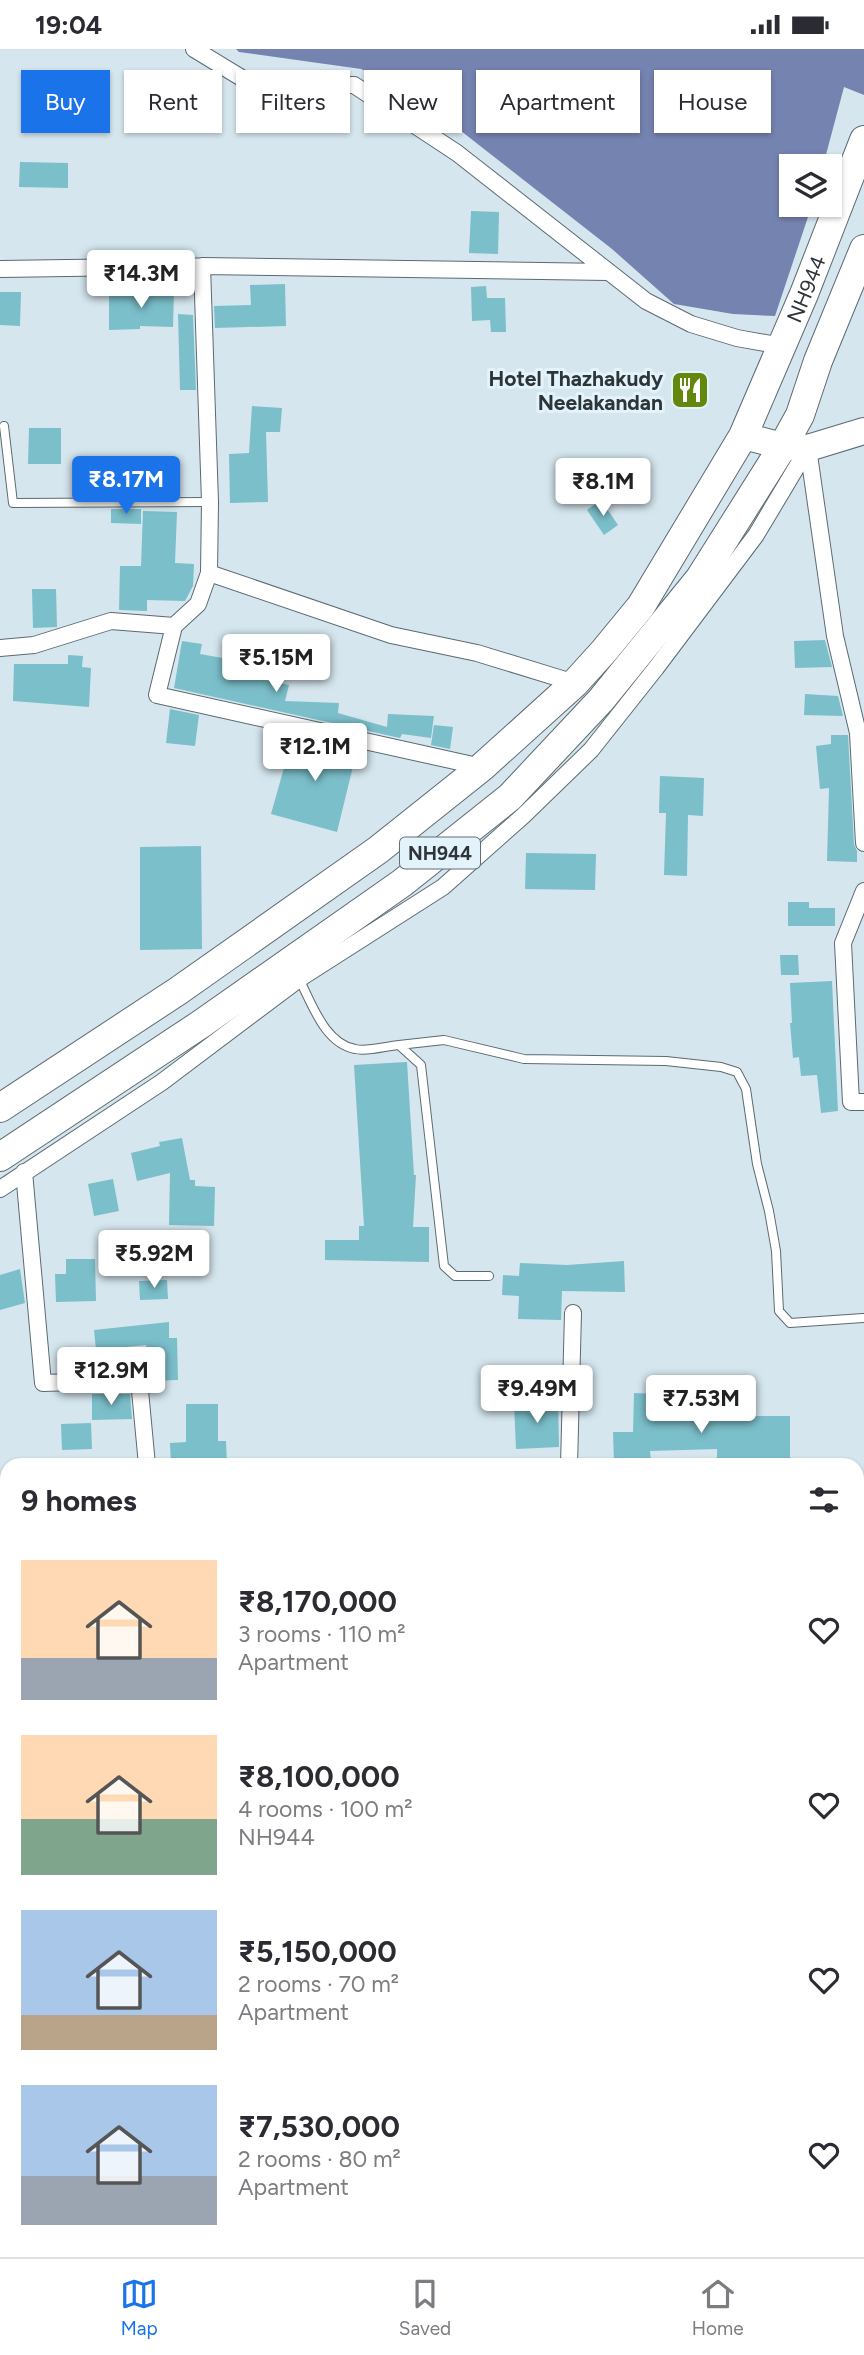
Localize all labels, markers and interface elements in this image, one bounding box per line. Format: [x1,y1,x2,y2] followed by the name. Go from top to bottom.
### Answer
[35,9,102,41] text: 19:04
[21,70,110,133] chip: Buy
[124,70,222,133] chip: Rent
[236,70,350,133] chip: Filters
[364,70,462,133] chip: New
[476,70,640,133] chip: Apartment
[654,70,771,133] chip: House
[779,154,842,217] map controls
[779,154,842,217] button: layers
[84,251,198,310] pin: ₹14.3M
[781,252,830,326] street label: NH944
[103,259,179,287] text: ₹14.3M
[489,366,664,415] place label: Hotel Thazhakudy Neelakandan
[669,369,711,411] restaurant icon: Hotel Thazhakudy Neelakandan
[69,456,183,516] pin: ₹8.17M
[554,459,652,518] pin: ₹8.1M
[88,465,164,493] text: ₹8.17M
[572,467,635,495] text: ₹8.1M
[219,635,333,694] pin: ₹5.15M
[238,643,314,671] text: ₹5.15M
[258,723,372,783] pin: ₹12.1M
[279,732,351,760] text: ₹12.1M
[400,838,480,869] road number: NH944
[97,1231,211,1290] pin: ₹5.92M
[114,1239,194,1267] text: ₹5.92M
[54,1347,168,1407] pin: ₹12.9M
[73,1356,149,1384] text: ₹12.9M
[480,1365,594,1425] pin: ₹9.49M
[497,1374,577,1402] text: ₹9.49M
[644,1375,758,1435] pin: ₹7.53M
[662,1384,740,1412] text: ₹7.53M
[805,1481,843,1519] icon: filters
[21,1482,137,1519] text: 9 homes
[238,1583,397,1620] text: ₹8,170,000
[77,1588,161,1672] icon: home
[805,1611,843,1649] icon: heart
[238,1620,405,1648] text: 3 rooms · 110 m²
[238,1648,349,1676] text: Apartment
[238,1758,400,1795] text: ₹8,100,000
[77,1763,161,1847] icon: home
[805,1786,843,1824] icon: heart
[238,1795,412,1823] text: 4 rooms · 100 m²
[238,1823,315,1851] text: NH944
[238,1933,397,1970] text: ₹5,150,000
[77,1938,161,2022] icon: home
[805,1961,843,1999] icon: heart
[238,1970,399,1998] text: 2 rooms · 70 m²
[238,1998,349,2026] text: Apartment
[238,2108,400,2145] text: ₹7,530,000
[77,2113,161,2197] icon: home
[805,2136,843,2174] icon: heart
[238,2145,401,2173] text: 2 rooms · 80 m²
[238,2173,349,2201] text: Apartment
[120,2275,158,2340] tab: Map
[399,2275,451,2340] tab: Saved
[692,2275,744,2340] tab: Home

